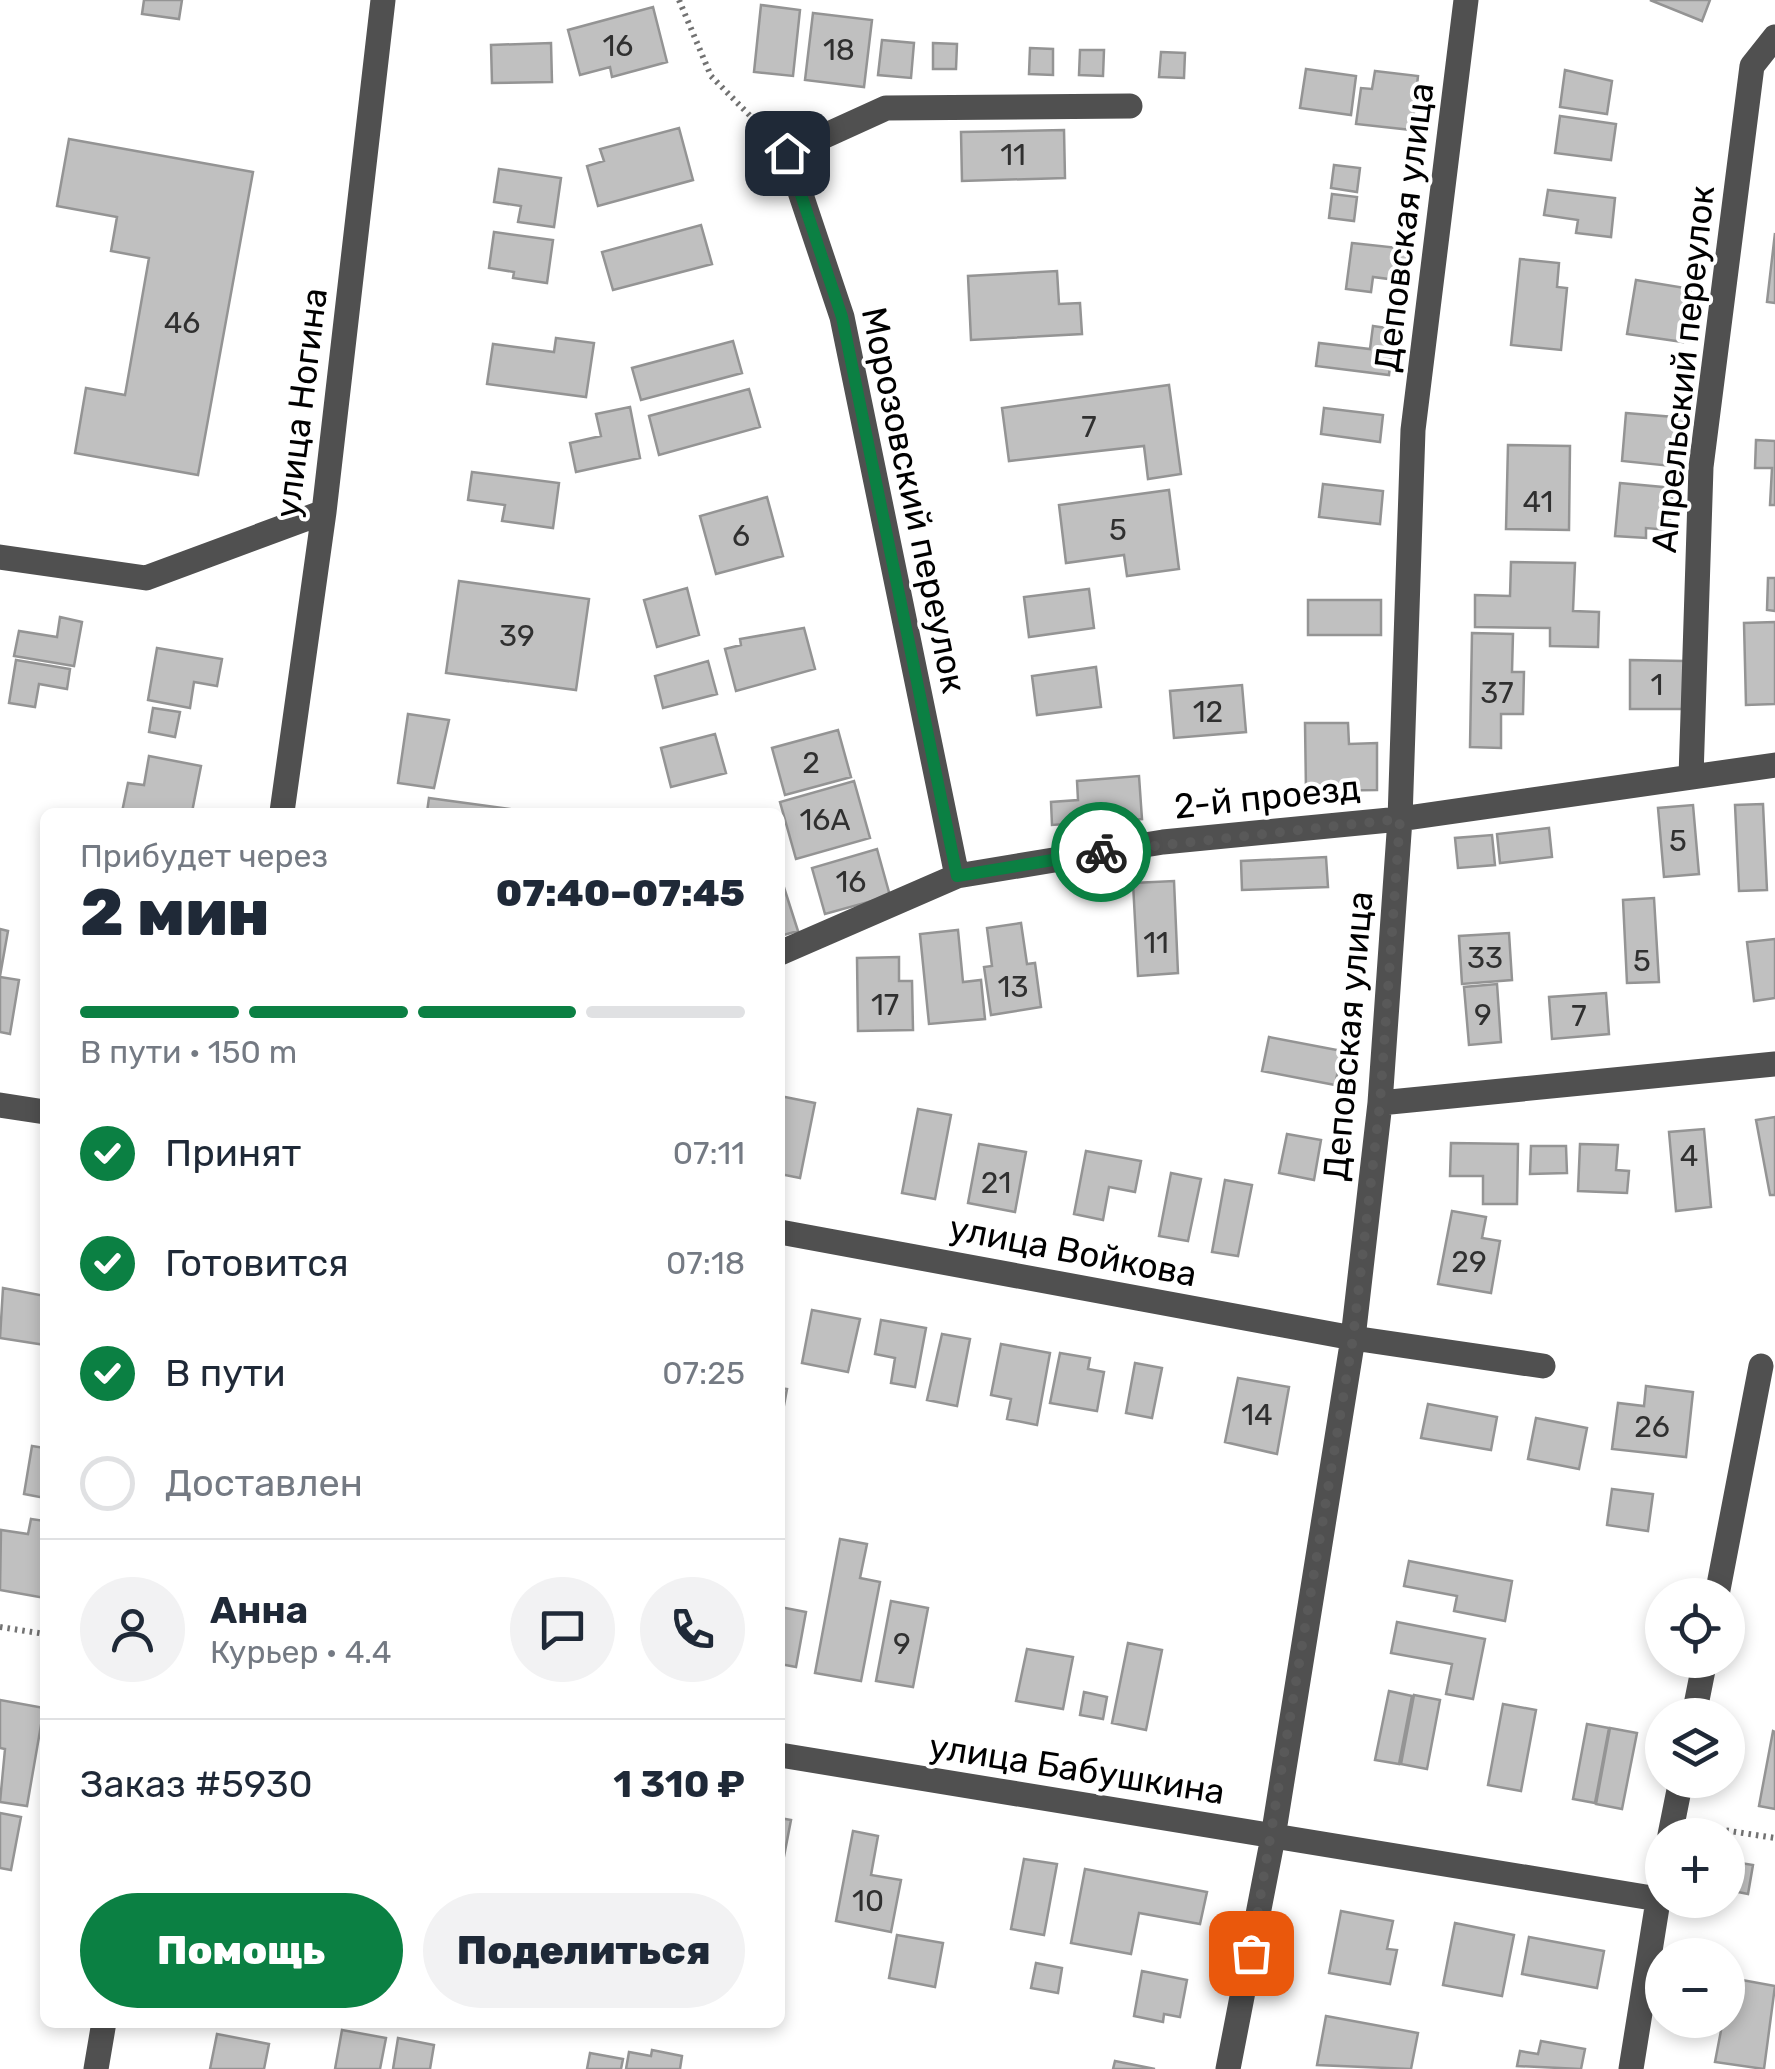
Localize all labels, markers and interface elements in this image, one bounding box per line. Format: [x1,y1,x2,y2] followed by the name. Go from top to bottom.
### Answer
[603,28,633,64] house number: 16
[823,32,855,68] house number: 18
[1365,80,1443,374] street label: Деповская улица
[745,111,830,196] pin
[760,126,815,181] icon: home
[1000,137,1026,173] house number: 11
[1643,183,1723,555] street label: Апрельский переулок
[266,286,336,520] street label: улица Ногина
[853,303,975,697] street label: Морозовский переулок
[164,305,200,341] house number: 46
[1081,409,1097,445] house number: 7
[1523,484,1553,520] house number: 41
[1109,512,1127,548] house number: 5
[732,518,750,554] house number: 6
[499,618,535,654] house number: 39
[1651,667,1663,703] house number: 1
[1480,675,1514,711] house number: 37
[1193,694,1223,730] house number: 12
[802,745,820,781] house number: 2
[1172,766,1362,828] street label: 2-й проезд
[799,802,851,838] house number: 16А
[1051,802,1151,902] courier
[1669,823,1687,859] house number: 5
[1074,825,1129,880] icon: bike
[80,837,328,875] text: Прибудет через
[836,864,866,900] house number: 16
[496,870,745,916] text: 07:40–07:45
[80,874,270,951] text: 2 мин
[1314,889,1382,1183] street label: Деповская улица
[1143,925,1169,961] house number: 11
[1467,940,1503,976] house number: 33
[1633,943,1651,979] house number: 5
[998,969,1028,1005] house number: 13
[871,987,899,1023] house number: 17
[1474,997,1492,1033] house number: 9
[1571,998,1587,1034] house number: 7
[80,1033,297,1071] text: В пути · 150 m
[80,1126,135,1181] icon: check
[165,1130,301,1176] text: Принят
[673,1134,745,1172] text: 07:11
[1680,1138,1698,1174] house number: 4
[981,1165,1011,1201] house number: 21
[946,1206,1200,1296] street label: улица Войкова
[80,1236,135,1291] icon: check
[165,1240,349,1286] text: Готовится
[666,1244,745,1282] text: 07:18
[1451,1244,1487,1280] house number: 29
[80,1346,135,1401] icon: check
[165,1350,286,1396] text: В пути
[662,1354,745,1392] text: 07:25
[1241,1397,1273,1433] house number: 14
[1634,1409,1670,1445] house number: 26
[165,1460,363,1506] text: Доставлен
[80,1577,185,1682] button: person
[510,1577,615,1682] button: chat
[640,1577,745,1682] button: phone
[1645,1578,1745,2038] map controls
[1645,1578,1745,1678] button: locate
[210,1587,308,1633] text: Анна
[893,1626,911,1662] house number: 9
[210,1633,392,1671] text: Курьер · 4.4
[1645,1698,1745,1798] button: layers
[926,1725,1228,1813] street label: улица Бабушкина
[80,1761,313,1807] text: Заказ #5930
[613,1761,745,1807] text: 1 310 ₽
[1645,1818,1745,1918] button: +
[852,1883,884,1919] house number: 10
[80,1893,403,2008] button: Помощь
[423,1893,745,2008] button: Поделиться
[1209,1911,1294,1996] pin
[1224,1926,1279,1981] icon: bag
[1645,1938,1745,2038] button: −

